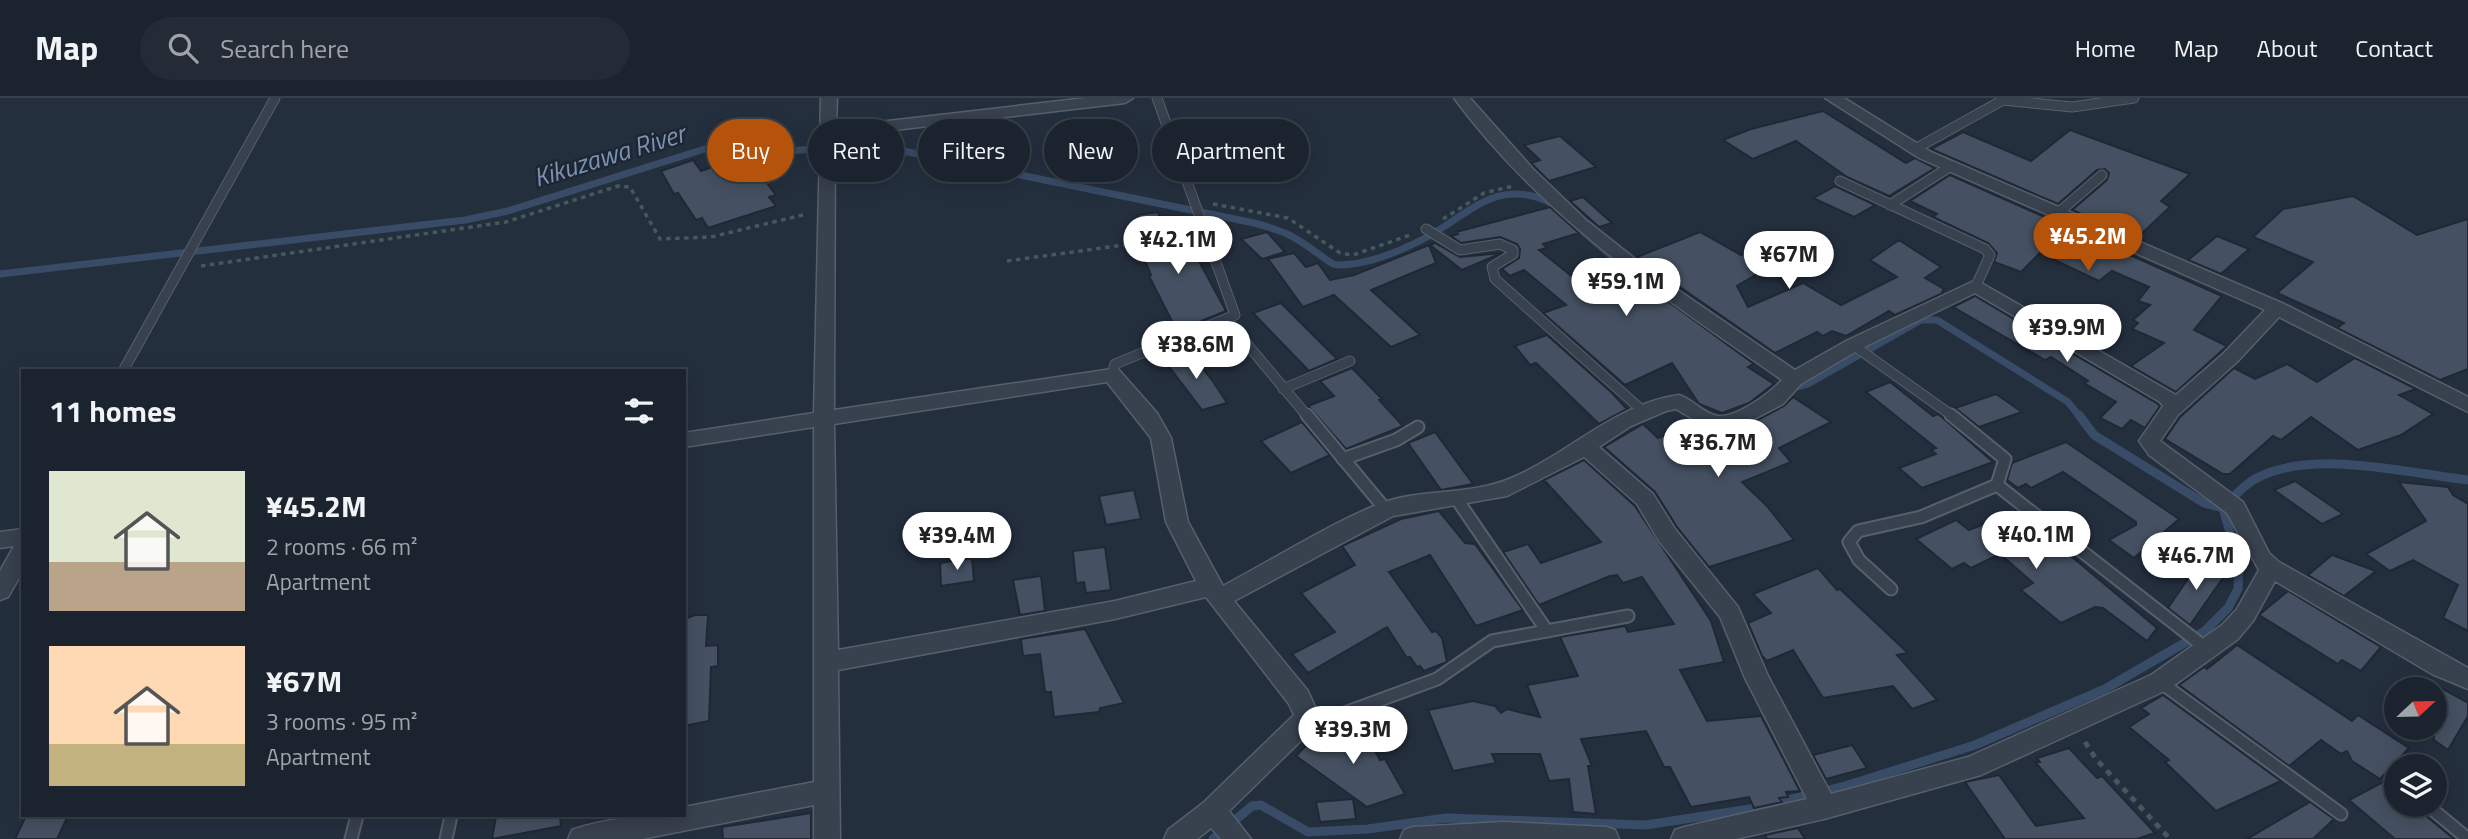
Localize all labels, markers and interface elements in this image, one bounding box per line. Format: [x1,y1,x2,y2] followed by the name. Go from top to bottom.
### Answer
[140,17,630,80] search box
[35,23,98,73] text: Map
[164,29,202,67] icon: search
[220,29,349,68] text: Search here
[2075,30,2136,66] text: Home
[2174,30,2219,66] text: Map
[2257,30,2317,66] text: About
[2355,30,2433,66] text: Contact
[529,113,692,197] water label: Kikuzawa River
[707,119,794,182] chip: Buy
[808,119,904,182] chip: Rent
[918,119,1030,182] chip: Filters
[1044,119,1138,182] chip: New
[1152,119,1309,182] chip: Apartment
[2031,214,2145,273] pin: ¥45.2M
[1121,216,1235,276] pin: ¥42.1M
[2049,218,2127,253] text: ¥45.2M
[1139,221,1217,256] text: ¥42.1M
[1748,232,1830,291] pin: ¥67M
[1760,236,1818,271] text: ¥67M
[1569,258,1683,318] pin: ¥59.1M
[1587,263,1665,298] text: ¥59.1M
[2010,304,2124,364] pin: ¥39.9M
[2028,309,2106,344] text: ¥39.9M
[1139,322,1253,381] pin: ¥38.6M
[1157,326,1235,361] text: ¥38.6M
[49,388,176,434] text: 11 homes
[620,392,658,430] icon: filters
[1661,420,1775,479] pin: ¥36.7M
[1679,424,1757,459] text: ¥36.7M
[266,483,367,529] text: ¥45.2M
[105,499,189,583] icon: home
[900,512,1014,572] pin: ¥39.4M
[1979,512,2093,571] pin: ¥40.1M
[1997,516,2075,551] text: ¥40.1M
[918,517,996,552] text: ¥39.4M
[266,529,417,564] text: 2 rooms · 66 m²
[2139,532,2253,592] pin: ¥46.7M
[2157,537,2235,572] text: ¥46.7M
[266,564,371,599] text: Apartment
[266,658,342,704] text: ¥67M
[105,674,189,758] icon: home
[2384,677,2446,740] north arrow
[2384,677,2447,817] map controls
[266,704,417,739] text: 3 rooms · 95 m²
[1296,706,1410,766] pin: ¥39.3M
[1314,711,1392,746] text: ¥39.3M
[266,739,371,774] text: Apartment
[2384,754,2447,817] button: layers

